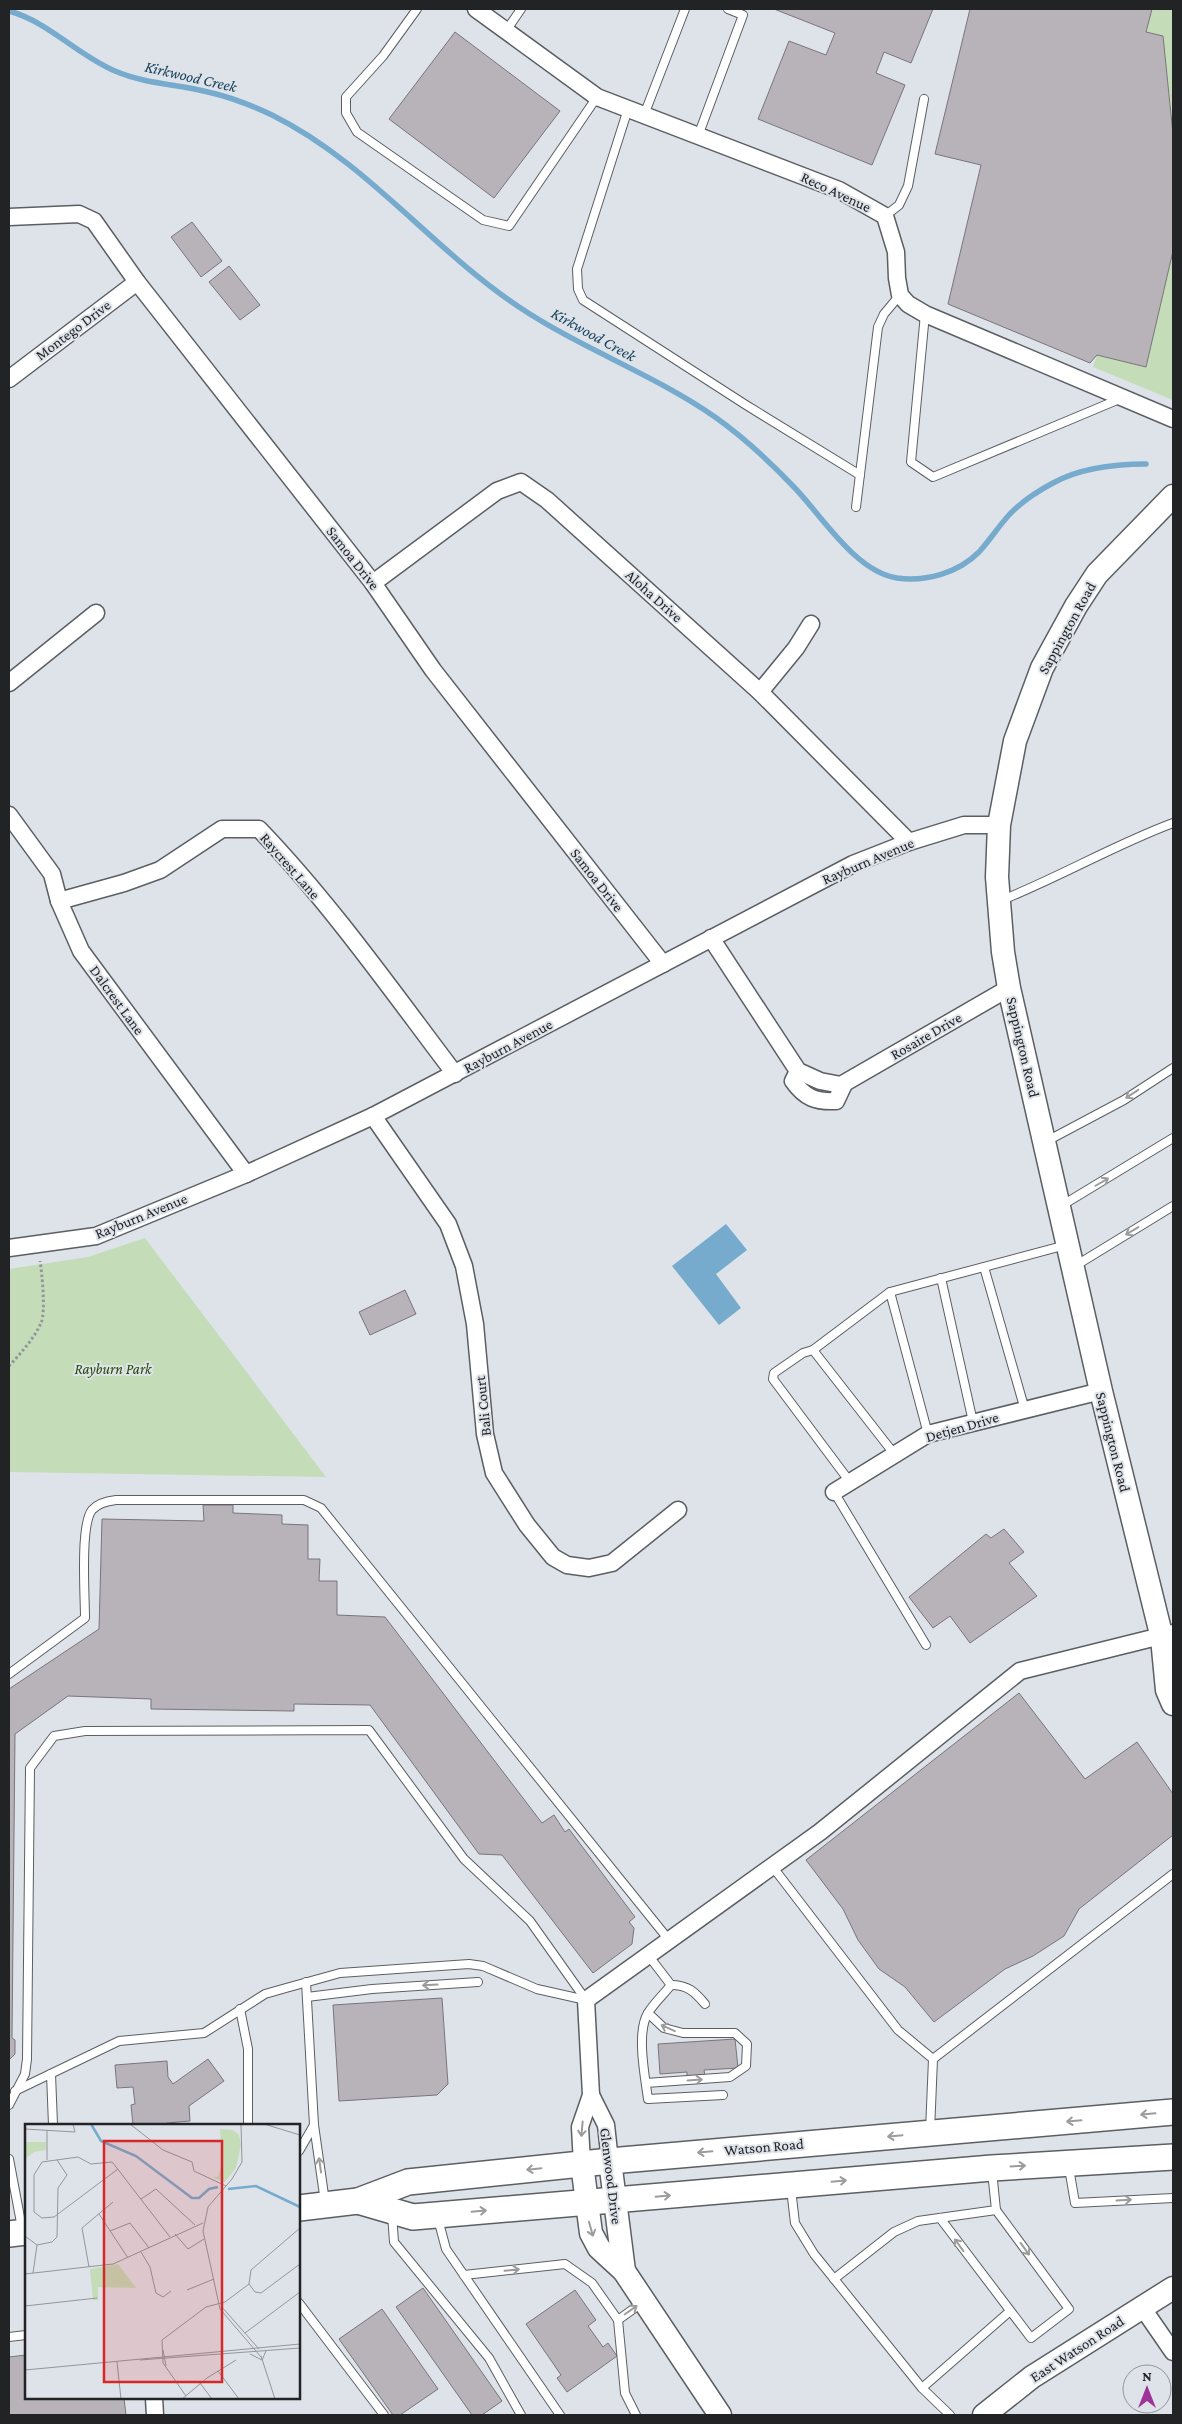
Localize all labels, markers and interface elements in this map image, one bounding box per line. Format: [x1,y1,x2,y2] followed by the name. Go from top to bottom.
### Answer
[143,58,240,96] water label: Kirkwood Creek
[798,169,874,215] street label: Reco Avenue
[32,296,114,364] street label: Montego Drive
[549,304,640,365] water label: Kirkwood Creek
[323,523,383,593] street label: Samoa Drive
[623,567,686,626] street label: Aloha Drive
[1035,579,1100,677] street label: Sappington Road
[256,830,323,903] street label: Raycrest Lane
[820,834,917,888] street label: Rayburn Avenue
[567,845,627,915] street label: Samoa Drive
[87,962,148,1038] street label: Dalcrest Lane
[1003,995,1042,1099] street label: Sappington Road
[888,1009,965,1063] street label: Rosaire Drive
[461,1016,556,1077] street label: Rayburn Avenue
[1126,1089,1140,1099] one-way arrow
[1094,1177,1108,1187] one-way arrow
[93,1190,190,1243] street label: Rayburn Avenue
[1125,1227,1139,1237] one-way arrow
[74,1361,153,1378] park label: Rayburn Park
[472,1374,494,1437] street label: Bali Court
[1092,1390,1133,1494] street label: Sappington Road
[924,1409,1001,1446] street label: Detjen Drive
[422,1980,438,1989] one-way arrow
[660,2022,675,2032] one-way arrow
[686,2075,702,2085] one-way arrow
[1140,2109,1156,2119] one-way arrow
[1066,2116,1082,2125] one-way arrow
[577,2120,587,2136] one-way arrow
[25,2124,300,2399] inset map
[597,2127,625,2226] street label: Glenwood Drive
[887,2131,903,2141] one-way arrow
[724,2136,804,2158] street label: Watson Road
[698,2148,714,2157] one-way arrow
[314,2157,324,2173] one-way arrow
[1010,2162,1026,2171] one-way arrow
[526,2164,542,2174] one-way arrow
[831,2176,847,2185] one-way arrow
[655,2191,671,2201] one-way arrow
[1116,2196,1132,2205] one-way arrow
[471,2207,487,2216] one-way arrow
[587,2221,597,2237] one-way arrow
[954,2238,964,2252] one-way arrow
[1020,2242,1030,2256] one-way arrow
[504,2265,520,2275] one-way arrow
[624,2305,638,2315] one-way arrow
[1027,2313,1127,2385] street label: East Watson Road
[1122,2364,1172,2414] north arrow
[1142,2368,1152,2384] text: N

